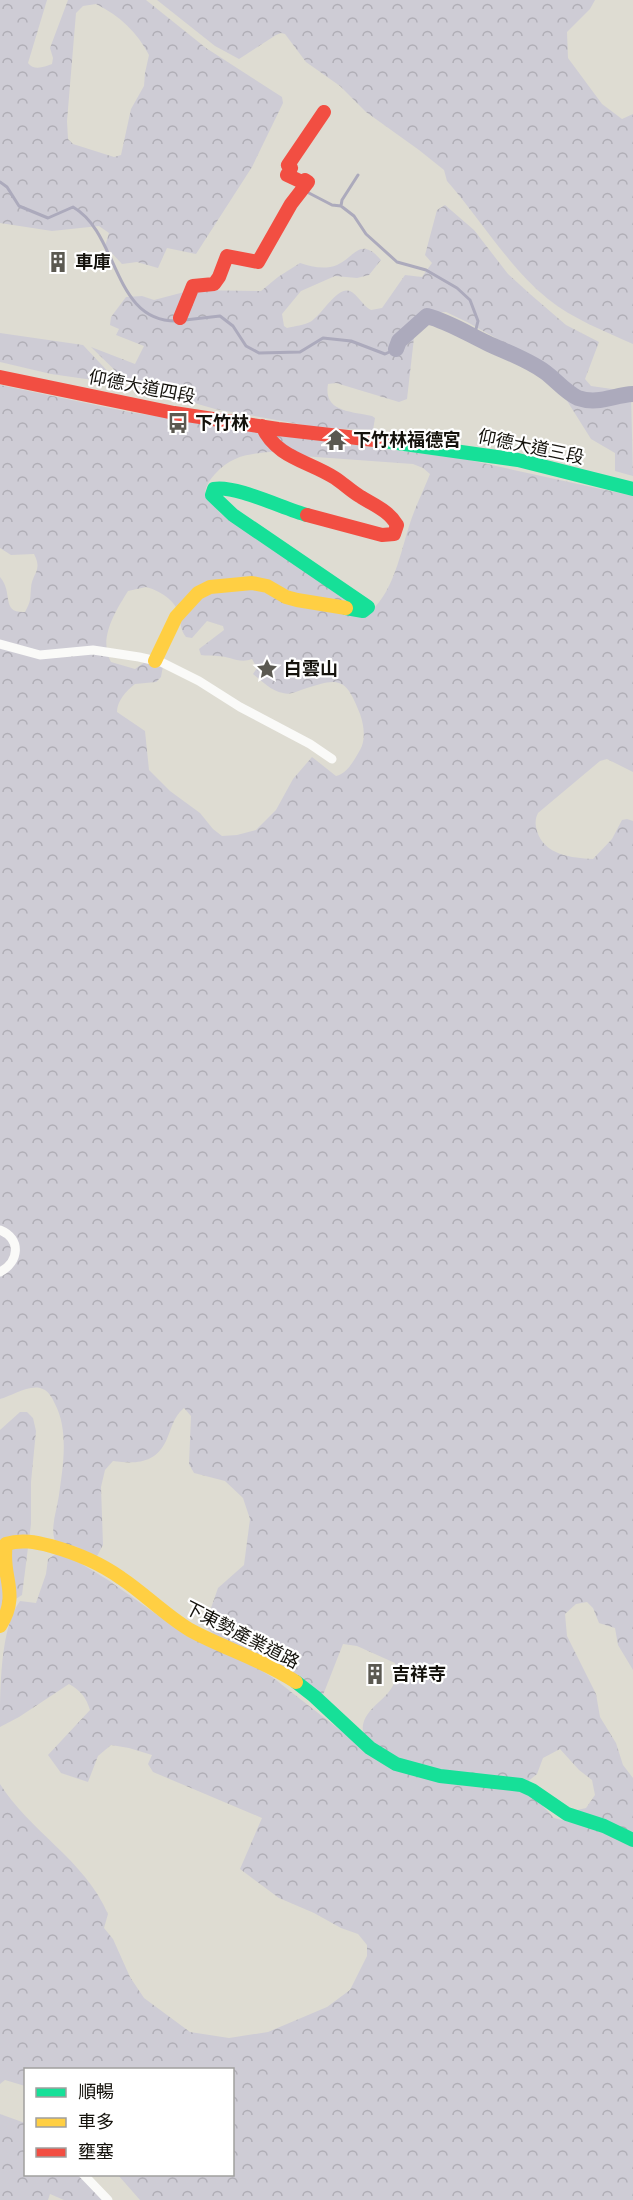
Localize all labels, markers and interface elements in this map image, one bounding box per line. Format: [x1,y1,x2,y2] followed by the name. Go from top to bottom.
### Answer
[46,250,70,274] building icon: 車庫
[75,252,111,272] place label: 車庫
[87,367,197,407] street label: 仰德大道四段
[166,411,190,435] bus stop icon: 下竹林
[195,413,249,433] place label: 下竹林
[476,426,586,468] street label: 仰德大道三段
[324,428,348,452] temple icon: 下竹林福德宮
[353,430,461,450] place label: 下竹林福德宮
[255,657,279,681] place icon: 白雲山
[284,659,338,679] place label: 白雲山
[181,1597,303,1673] street label: 下東勢產業道路
[363,1662,387,1686] building icon: 吉祥寺
[392,1664,446,1684] place label: 吉祥寺
[24,2068,234,2176] legend
[78,2082,114,2102] text: 順暢
[78,2112,114,2132] text: 車多
[78,2142,114,2162] text: 壅塞

